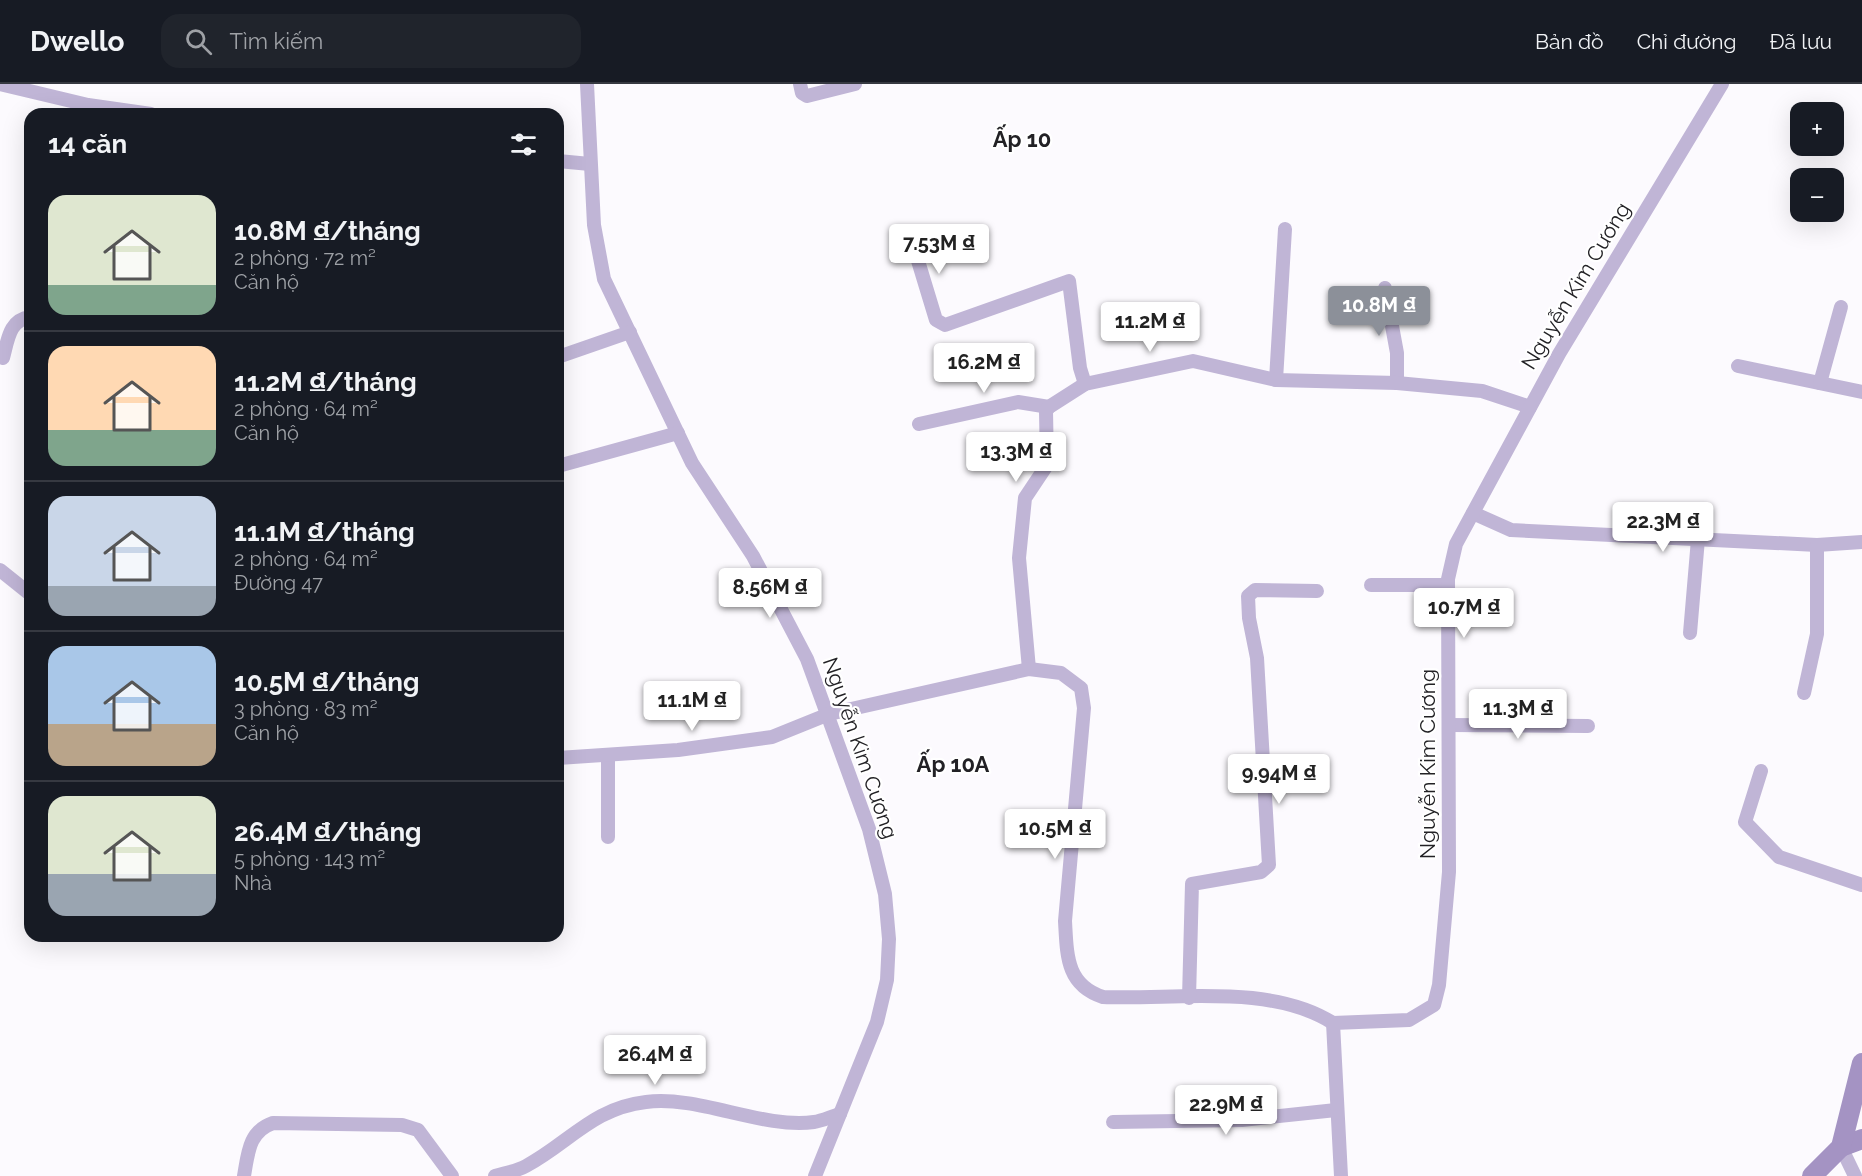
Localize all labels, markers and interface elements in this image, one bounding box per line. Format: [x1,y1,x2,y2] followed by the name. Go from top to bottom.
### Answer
[161,14,581,68] search box
[30,25,125,58] text: Dwello
[182,25,215,58] icon: search
[230,28,323,54] text: Tìm kiếm
[1535,29,1604,54] text: Bản đồ
[1637,29,1736,54] text: Chỉ đường
[1769,29,1832,54] text: Đã lưu
[1790,102,1844,222] map controls
[1790,102,1844,156] button: +
[993,124,1051,152] district label: Ấp 10
[507,128,540,161] icon: filters
[48,129,127,159] text: 14 căn
[1790,168,1844,222] button: −
[1516,198,1635,374] street label: Nguyễn Kim Cương
[234,216,421,246] text: 10.8M ₫/tháng
[96,219,168,291] icon: home
[884,224,994,275] pin: 7.53M ₫
[903,231,975,255] text: 7.53M ₫
[234,246,376,270] text: 2 phòng · 72 m²
[234,270,299,294] text: Căn hộ
[1324,286,1434,337] pin: 10.8M ₫
[1342,293,1416,317] text: 10.8M ₫
[1095,302,1205,353] pin: 11.2M ₫
[1115,309,1185,333] text: 11.2M ₫
[929,343,1039,394] pin: 16.2M ₫
[948,350,1020,374] text: 16.2M ₫
[234,367,417,397] text: 11.2M ₫/tháng
[96,370,168,442] icon: home
[234,397,378,421] text: 2 phòng · 64 m²
[234,421,299,445] text: Căn hộ
[961,432,1071,483] pin: 13.3M ₫
[980,439,1052,463] text: 13.3M ₫
[1608,502,1718,553] pin: 22.3M ₫
[1626,509,1700,533] text: 22.3M ₫
[234,517,415,547] text: 11.1M ₫/tháng
[96,520,168,592] icon: home
[234,547,378,571] text: 2 phòng · 64 m²
[715,568,825,619] pin: 8.56M ₫
[234,571,323,595] text: Đường 47
[733,575,807,599] text: 8.56M ₫
[1409,588,1519,639] pin: 10.7M ₫
[1428,595,1500,619] text: 10.7M ₫
[818,654,903,842] street label: Nguyễn Kim Cương
[234,667,420,697] text: 10.5M ₫/tháng
[1415,669,1440,859] street label: Nguyễn Kim Cương
[96,670,168,742] icon: home
[637,681,747,732] pin: 11.1M ₫
[657,688,727,712] text: 11.1M ₫
[1463,689,1573,740] pin: 11.3M ₫
[1483,696,1553,720] text: 11.3M ₫
[234,697,377,721] text: 3 phòng · 83 m²
[234,721,299,745] text: Căn hộ
[917,749,990,777] district label: Ấp 10A
[1224,754,1334,805] pin: 9.94M ₫
[1242,761,1316,785] text: 9.94M ₫
[1000,809,1110,860] pin: 10.5M ₫
[1019,816,1091,840] text: 10.5M ₫
[234,817,422,847] text: 26.4M ₫/tháng
[96,820,168,892] icon: home
[234,847,385,871] text: 5 phòng · 143 m²
[234,871,272,895] text: Nhà
[600,1035,710,1086] pin: 26.4M ₫
[618,1042,692,1066] text: 26.4M ₫
[1171,1085,1281,1136] pin: 22.9M ₫
[1189,1092,1263,1116] text: 22.9M ₫

